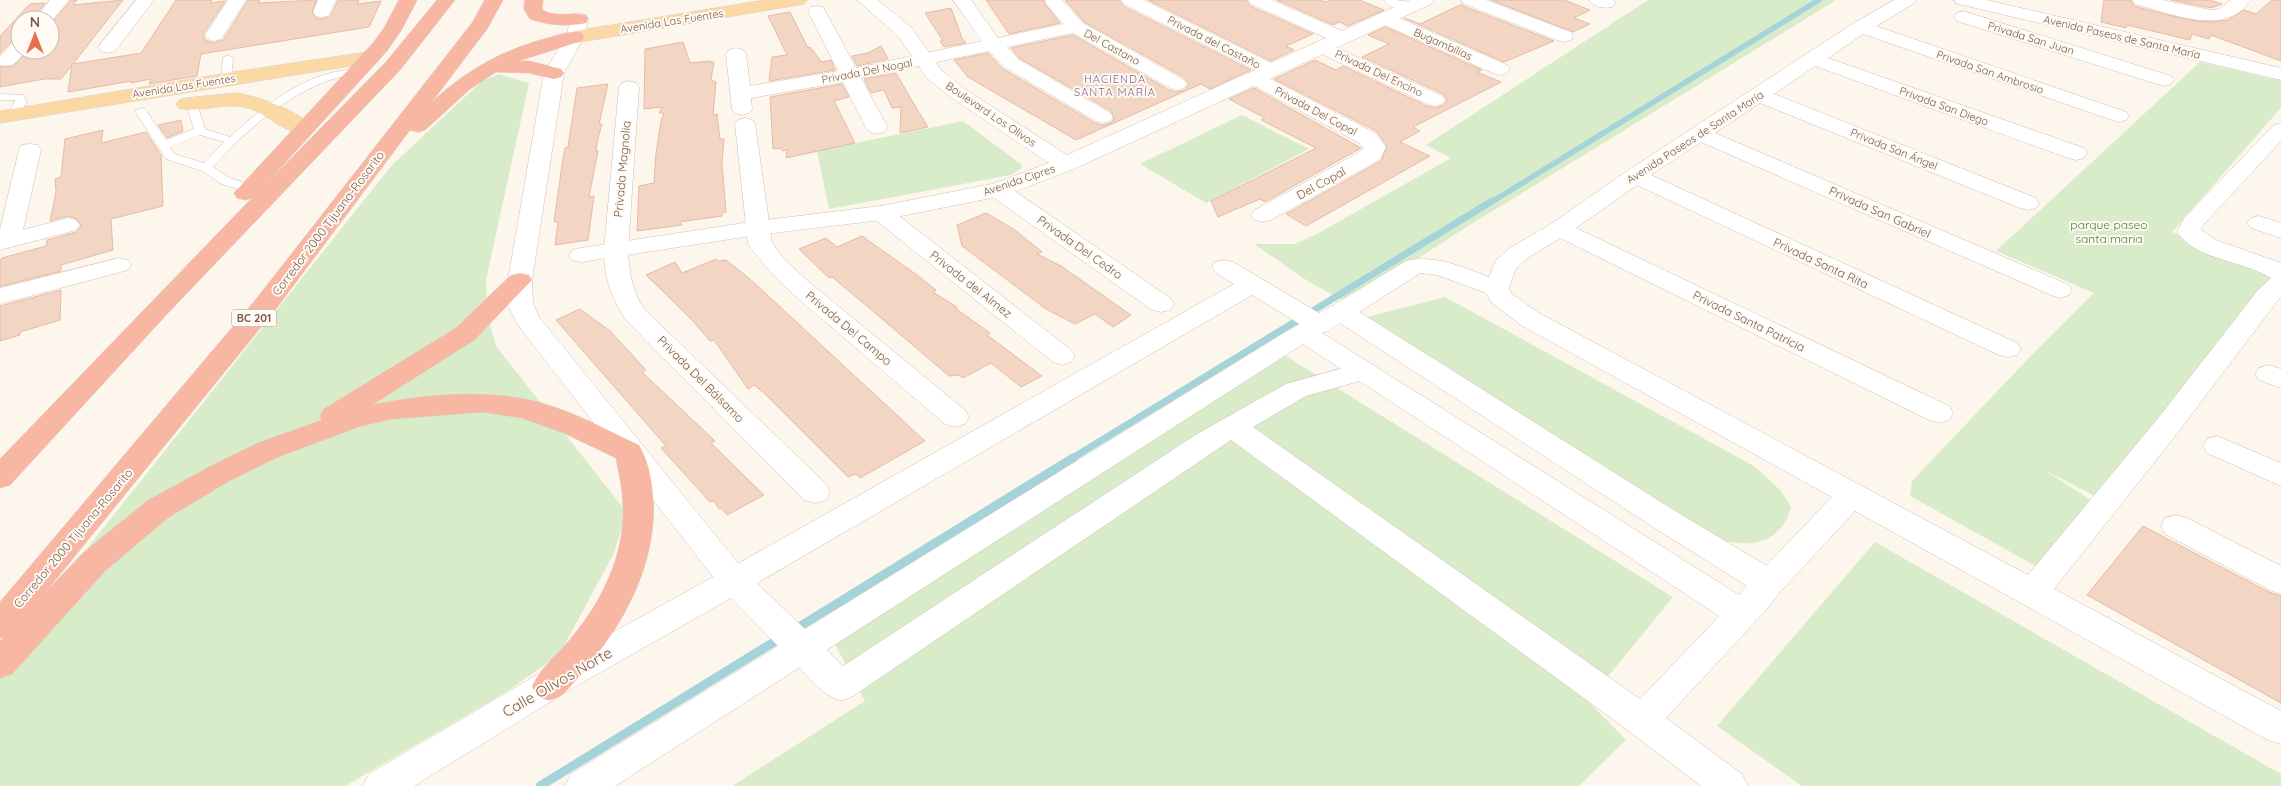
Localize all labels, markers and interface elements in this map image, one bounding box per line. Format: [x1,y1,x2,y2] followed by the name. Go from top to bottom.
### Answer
[619,6,725,36] street label: Avenida Las Fuentes
[10,10,60,60] north arrow
[1165,12,1263,72] street label: Privada del Castaño
[2042,12,2202,62] street label: Avenida Paseos de Santa María
[30,13,40,31] text: N
[1986,18,2076,58] street label: Privada San Juan
[1412,25,1474,63] street label: Bugambilias
[1081,26,1143,68] street label: Del Castano
[1333,47,1425,100] street label: Privada Del Encino
[1934,47,2046,97] street label: Privada San Ambrosio
[820,55,914,87] street label: Privada Del Nogal
[131,71,237,101] street label: Avenida Las Fuentes
[1074,72,1156,99] district label: HACIENDA SANTA MARÍA
[943,78,1039,150] street label: Boulevard Los Olivos
[1272,83,1360,139] street label: Privada Del Copal
[1897,83,1991,129] street label: Privada San Diego
[1624,87,1766,187] street label: Avenida Paseos de Santa María
[610,120,634,218] street label: Privada Magnolia
[1848,125,1940,173] street label: Privada San Ángel
[269,148,387,298] street label: Corredor 2000 Tijuana-Rosarito
[981,161,1057,199] street label: Avenida Cipres
[1294,163,1348,203] street label: Del Copal
[1827,183,1933,241] street label: Privada San Gabriel
[1034,212,1126,282] street label: Privada Del Cedro
[2070,217,2148,246] park label: parque paseo santa maria
[1771,234,1871,292] street label: Privada Santa Rita
[927,247,1015,321] street label: Privada del Almez
[1690,287,1808,355] street label: Privada Santa Patricia
[803,288,895,368] street label: Privada Del Campo
[232,310,276,326] road number: BC 201
[655,333,747,425] street label: Privada Del Bálsamo
[10,465,136,611] street label: Corredor 2000 Tijuana-Rosarito
[499,643,615,721] street label: Calle Olivos Norte

